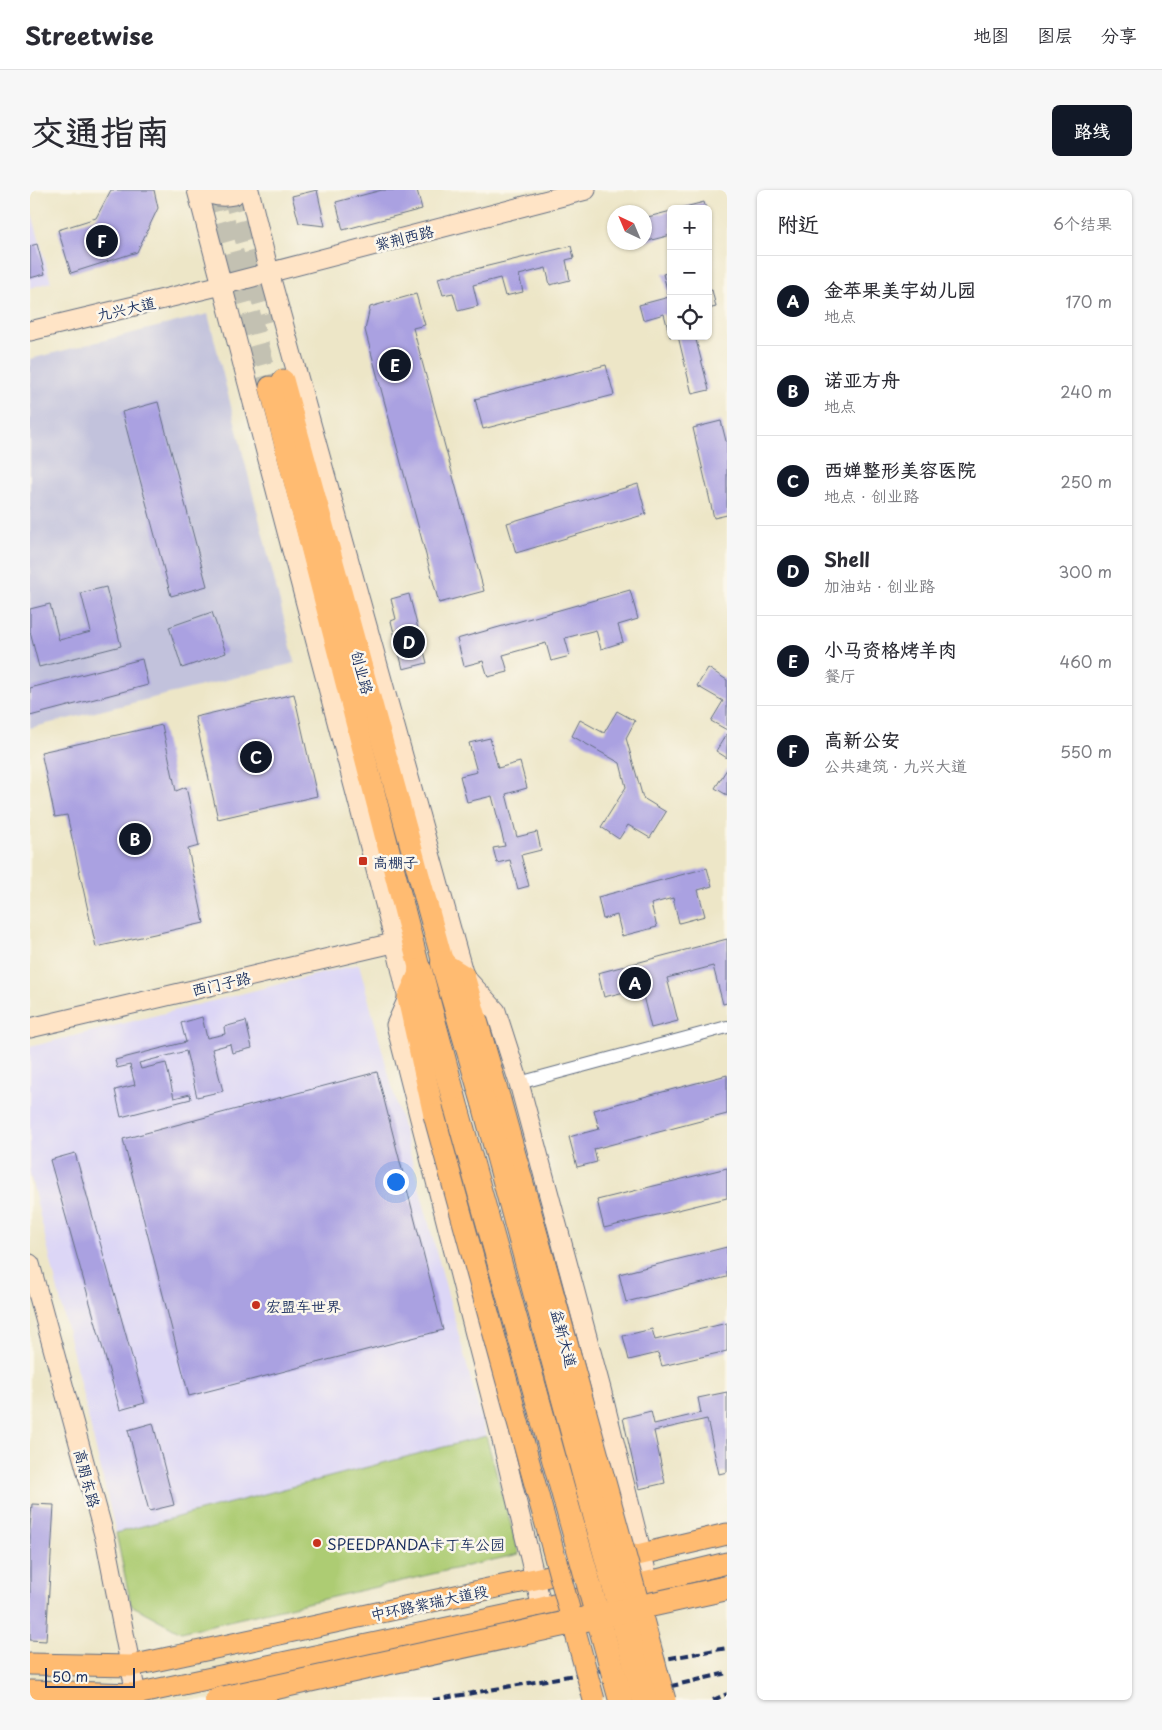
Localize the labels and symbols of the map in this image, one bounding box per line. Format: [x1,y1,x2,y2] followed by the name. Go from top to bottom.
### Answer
[607,205,652,250] north arrow
[372,219,436,255] street label: 紫荆西路
[86,222,118,260] pin: F
[94,290,158,326] street label: 九兴大道
[379,346,411,384] pin: E
[393,623,425,661] pin: D
[346,647,380,697] street label: 创业路
[240,738,272,776] pin: C
[119,820,151,858] pin: B
[373,850,418,873] place label: 高棚子
[357,855,369,867] marker: 高棚子
[619,964,651,1002] pin: A
[189,965,253,1001] street label: 西门子路
[383,1169,409,1195] your location
[266,1294,341,1317] place label: 宏盟车世界
[250,1299,262,1311] marker: 宏盟车世界
[546,1306,584,1370] street label: 益新大道
[69,1446,107,1510] street label: 高朋东路
[327,1532,505,1555] place label: SPEEDPANDA卡丁车公园
[311,1537,323,1549] marker: SPEEDPANDA卡丁车公园
[368,1578,490,1626] street label: 中环路紫瑞大道段
[45,1665,135,1688] scale bar

